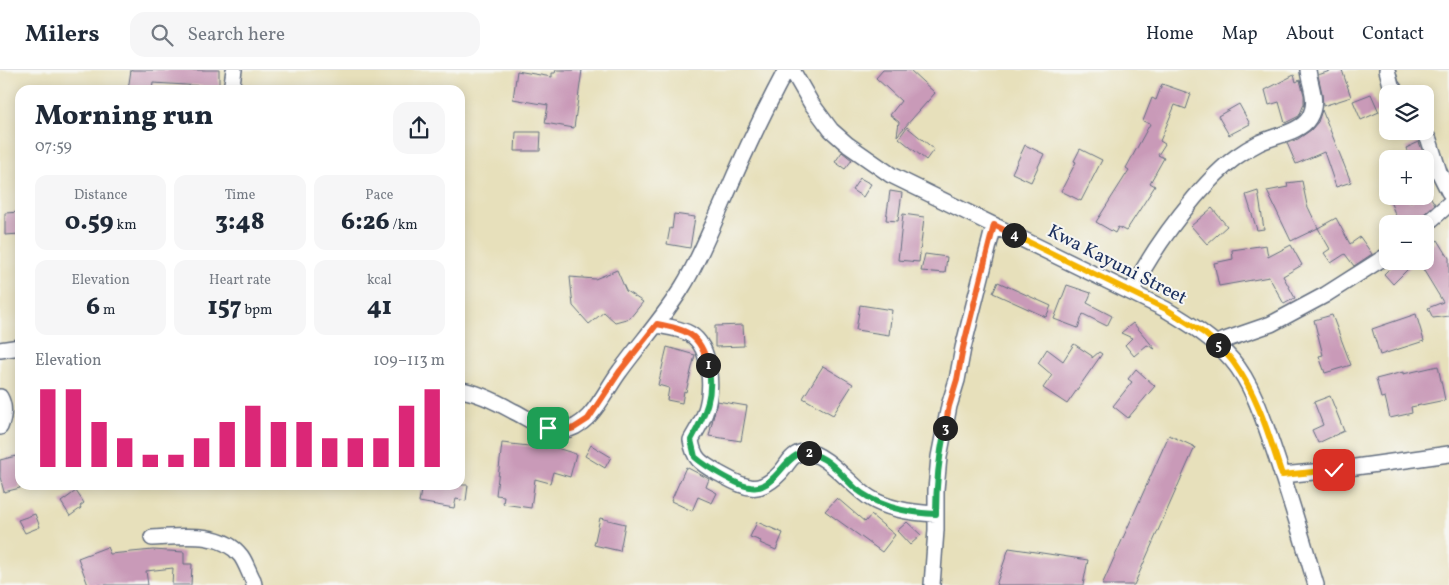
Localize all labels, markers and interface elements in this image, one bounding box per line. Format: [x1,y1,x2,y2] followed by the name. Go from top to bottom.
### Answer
[130,12,480,57] search box
[25,18,100,52] text: Milers
[148,21,176,49] icon: search
[188,22,285,48] text: Search here
[1146,22,1194,47] text: Home
[1222,22,1258,47] text: Map
[1286,22,1334,47] text: About
[1362,22,1424,47] text: Contact
[1379,85,1434,270] map controls
[1379,85,1434,140] button: layers
[35,97,213,136] text: Morning run
[393,102,445,154] button: share
[35,136,72,158] text: 07:59
[1379,150,1434,205] button: +
[74,186,127,205] text: Distance
[225,186,255,205] text: Time
[365,186,393,205] text: Pace
[65,205,114,240] text: 0.59
[215,205,265,240] text: 3:48
[341,205,390,240] text: 6:26
[1379,215,1434,270] button: −
[114,216,137,235] text: km
[390,216,418,235] text: /km
[1043,219,1191,311] street label: Kwa Kayuni Street
[1002,222,1026,248] pin: 4
[1010,226,1019,245] text: 4
[72,271,130,290] text: Elevation
[209,271,271,290] text: Heart rate
[367,271,392,290] text: kcal
[86,290,100,325] text: 6
[208,290,242,325] text: 157
[367,290,392,325] text: 41
[100,301,115,320] text: m
[242,301,272,320] text: bpm
[1206,332,1230,358] pin: 5
[1215,336,1222,355] text: 5
[35,350,102,372] text: Elevation
[373,350,445,372] text: 109–113 m
[696,352,720,378] pin: 1
[706,356,711,375] text: 1
[527,407,569,449] pin
[534,414,562,442] icon: arrive
[932,416,958,440] pin: 3
[942,419,949,438] text: 3
[796,440,822,466] pin: 2
[806,444,813,463] text: 2
[1313,449,1355,491] pin
[1320,456,1348,484] icon: check

